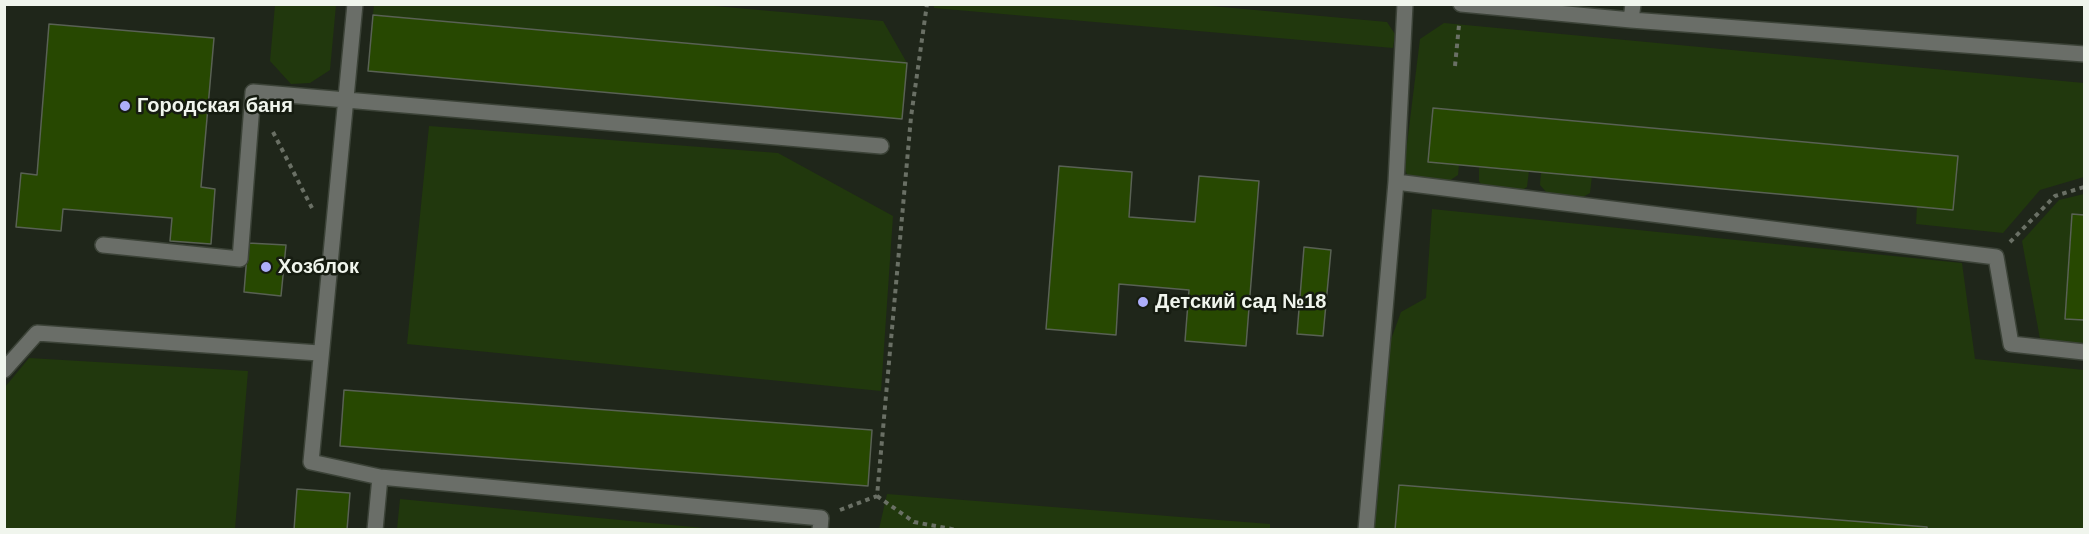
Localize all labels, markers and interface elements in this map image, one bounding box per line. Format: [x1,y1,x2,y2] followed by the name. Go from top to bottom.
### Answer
[137,94,293,118] place label: Городская баня
[118,99,132,113] marker: Городская баня
[278,255,359,279] place label: Хозблок
[259,260,273,274] marker: Хозблок
[1155,290,1326,314] place label: Детский сад №18
[1136,295,1150,309] marker: Детский сад №18

